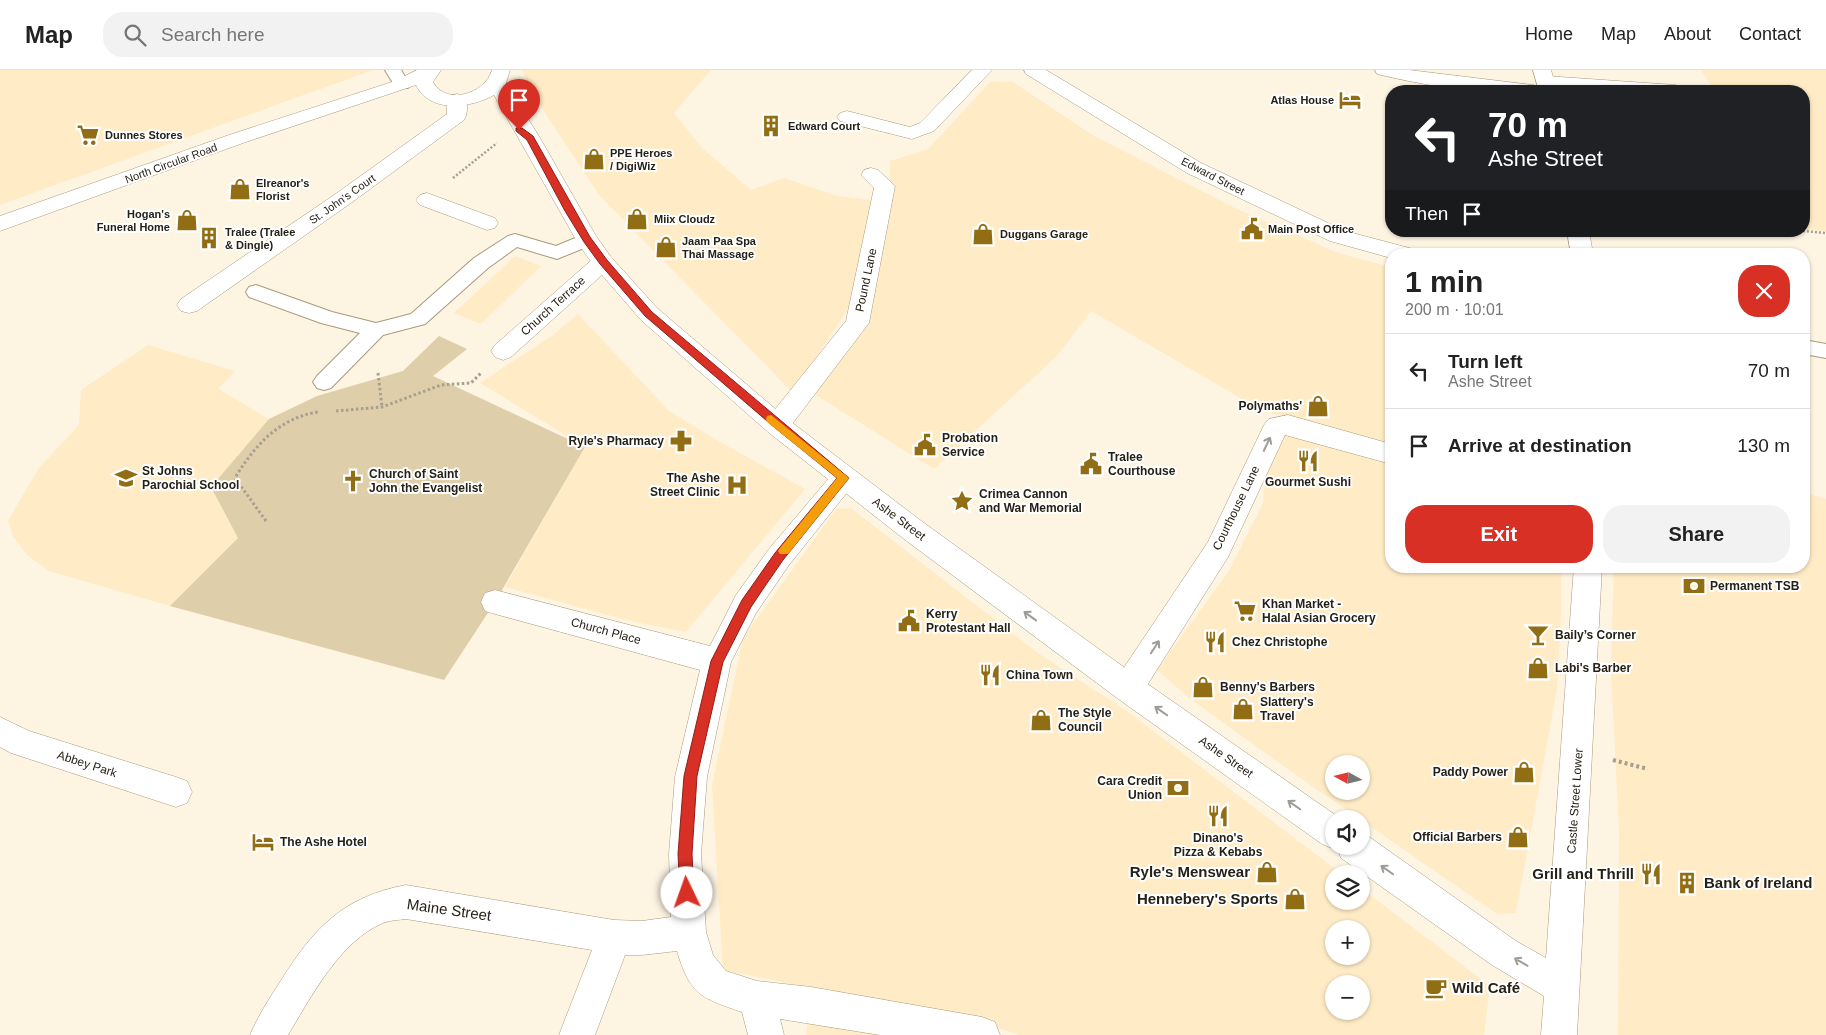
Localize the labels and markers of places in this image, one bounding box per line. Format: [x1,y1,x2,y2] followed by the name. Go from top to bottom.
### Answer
[498,79,540,130] pin
[1337,87,1363,113] hotel icon: Atlas House
[1270,94,1334,106] place label: Atlas House
[758,113,784,139] building icon: Edward Court
[788,120,860,132] place label: Edward Court
[75,122,101,148] supermarket icon: Dunnes Stores
[105,129,183,141] place label: Dunnes Stores
[581,146,607,172] shop icon: PPE Heroes / DigiWiz
[610,147,672,172] place label: PPE Heroes / DigiWiz
[227,176,253,202] shop icon: Elreanor's Florist
[256,177,309,202] place label: Elreanor's Florist
[624,206,650,232] shop icon: Miix Cloudz
[174,207,200,233] shop icon: Hogan's Funeral Home
[97,208,170,233] place label: Hogan's Funeral Home
[654,213,716,225] place label: Miix Cloudz
[1239,216,1265,242] public building icon: Main Post Office
[970,221,996,247] shop icon: Duggans Garage
[1268,223,1354,235] place label: Main Post Office
[196,225,222,251] building icon: Tralee (Tralee & Dingle)
[225,226,295,251] place label: Tralee (Tralee & Dingle)
[1000,228,1088,240] place label: Duggans Garage
[653,234,679,260] shop icon: Jaam Paa Spa Thai Massage
[682,235,757,260] place label: Jaam Paa Spa Thai Massage
[1305,393,1331,419] shop icon: Polymaths'
[1238,399,1302,413] place label: Polymaths'
[668,428,694,454] pharmacy icon: Ryle's Pharmacy
[942,431,998,459] place label: Probation Service
[912,432,938,458] public building icon: Probation Service
[568,434,664,448] place label: Ryle's Pharmacy
[1295,448,1321,474] restaurant icon: Gourmet Sushi
[1108,450,1176,478] place label: Tralee Courthouse
[1078,451,1104,477] public building icon: Tralee Courthouse
[142,464,239,492] place label: St Johns Parochial School
[113,465,139,491] school or university icon: St Johns Parochial School
[369,467,482,495] place label: Church of Saint John the Evangelist
[340,468,366,494] church icon: Church of Saint John the Evangelist
[650,471,720,499] place label: The Ashe Street Clinic
[724,472,750,498] hospital icon: The Ashe Street Clinic
[1265,475,1351,489] place label: Gourmet Sushi
[979,487,1082,515] place label: Crimea Cannon and War Memorial
[949,488,975,514] place icon: Crimea Cannon and War Memorial
[1681,573,1707,599] bank icon: Permanent TSB
[1710,579,1800,593] place label: Permanent TSB
[1262,597,1376,625] place label: Khan Market - Halal Asian Grocery
[1232,598,1258,624] supermarket icon: Khan Market - Halal Asian Grocery
[926,607,1011,635] place label: Kerry Protestant Hall
[896,608,922,634] public building icon: Kerry Protestant Hall
[1525,622,1551,648] bar icon: Baily’s Corner
[1555,628,1636,642] place label: Baily’s Corner
[1202,629,1228,655] restaurant icon: Chez Christophe
[1232,635,1328,649] place label: Chez Christophe
[1525,655,1551,681] shop icon: Labi's Barber
[1555,661,1632,675] place label: Labi's Barber
[977,662,1003,688] restaurant icon: China Town
[1006,668,1073,682] place label: China Town
[1190,674,1216,700] shop icon: Benny's Barbers
[1220,680,1315,694] place label: Benny's Barbers
[1260,695,1314,723] place label: Slattery's Travel
[1230,696,1256,722] shop icon: Slattery's Travel
[1058,706,1112,734] place label: The Style Council
[1028,707,1054,733] shop icon: The Style Council
[1511,759,1537,785] shop icon: Paddy Power
[1433,765,1508,779] place label: Paddy Power
[1097,774,1162,802] place label: Cara Credit Union
[1165,775,1191,801] bank icon: Cara Credit Union
[1205,803,1231,829] restaurant icon: Dinano's Pizza & Kebabs
[1505,824,1531,850] shop icon: Official Barbers
[250,829,276,855] hotel icon: The Ashe Hotel
[1413,830,1502,844] place label: Official Barbers
[1174,831,1263,859] place label: Dinano's Pizza & Kebabs
[280,835,367,849] place label: The Ashe Hotel
[1254,859,1280,885] shop icon: Ryle's Menswear
[1638,861,1664,887] restaurant icon: Grill and Thrill
[1130,863,1250,880] place label: Ryle's Menswear
[1532,865,1634,882] place label: Grill and Thrill
[1674,870,1700,896] building icon: Bank of Ireland
[1704,874,1812,891] place label: Bank of Ireland
[1282,886,1308,912] shop icon: Hennebery's Sports
[1137,890,1278,907] place label: Hennebery's Sports
[1423,975,1449,1001] cafe icon: Wild Café
[1452,979,1520,996] place label: Wild Café

